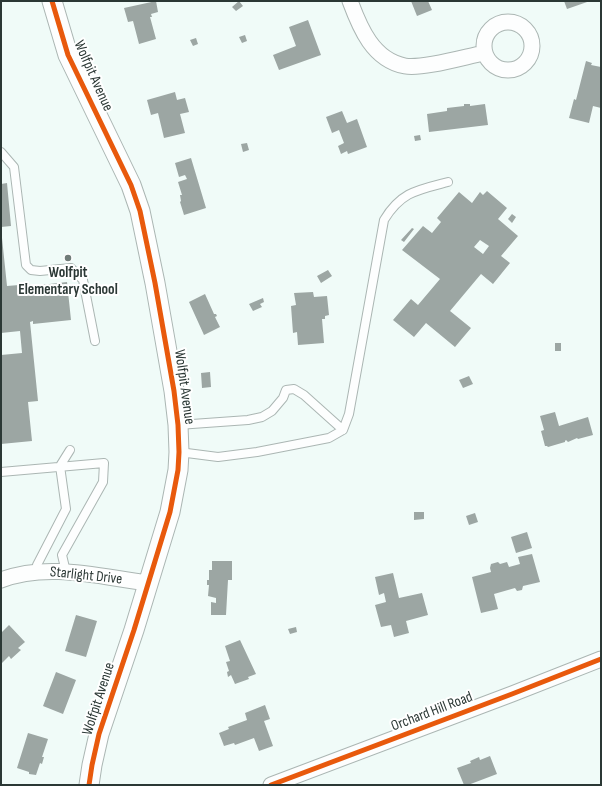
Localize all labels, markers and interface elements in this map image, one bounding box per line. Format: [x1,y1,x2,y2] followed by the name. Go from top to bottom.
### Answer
[69,38,117,114] street label: Wolfpit Avenue
[63,253,73,263] marker: Wolfpit Elementary School
[18,264,118,299] place label: Wolfpit Elementary School
[170,348,198,426] street label: Wolfpit Avenue
[49,563,123,589] street label: Starlight Drive
[79,660,119,738] street label: Wolfpit Avenue
[389,688,475,736] street label: Orchard Hill Road

